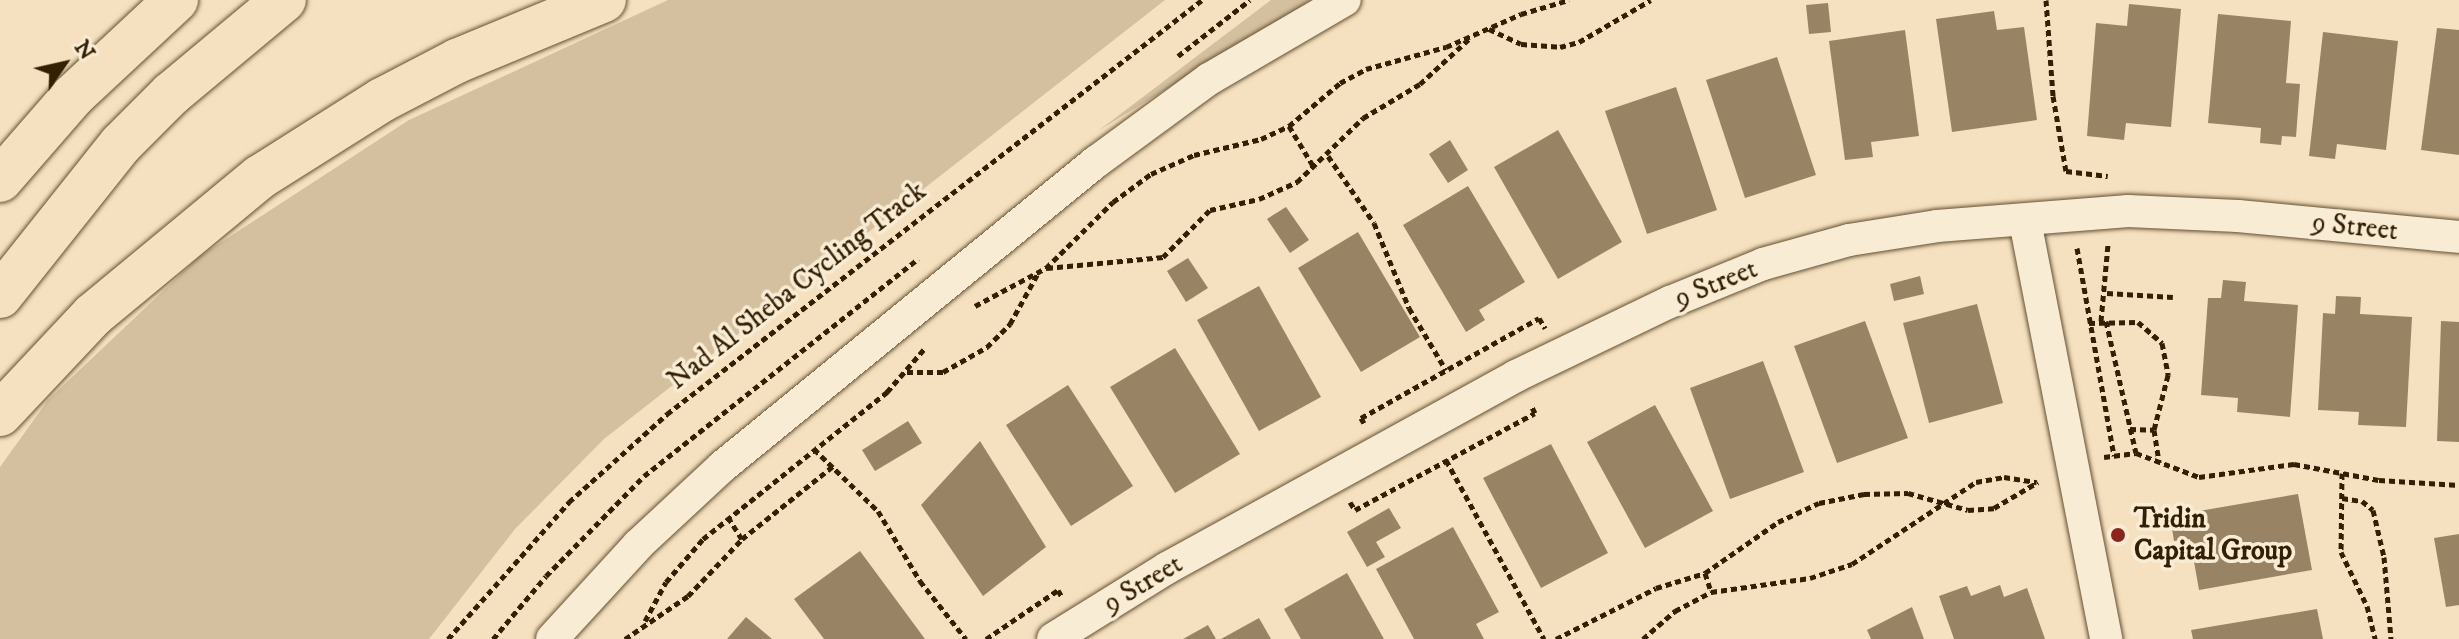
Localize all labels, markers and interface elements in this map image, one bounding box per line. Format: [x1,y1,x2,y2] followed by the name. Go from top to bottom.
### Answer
[24,24,104,104] north arrow
[68,35,101,65] text: N
[661,175,933,397] street label: Nad Al Sheba Cycling Track
[2310,206,2400,248] street label: 9 Street
[1670,252,1762,316] street label: 9 Street
[2134,502,2292,568] place label: Tridin Capital Group
[2109,526,2127,544] marker: Tridin Capital Group
[1097,547,1189,621] street label: 9 Street

